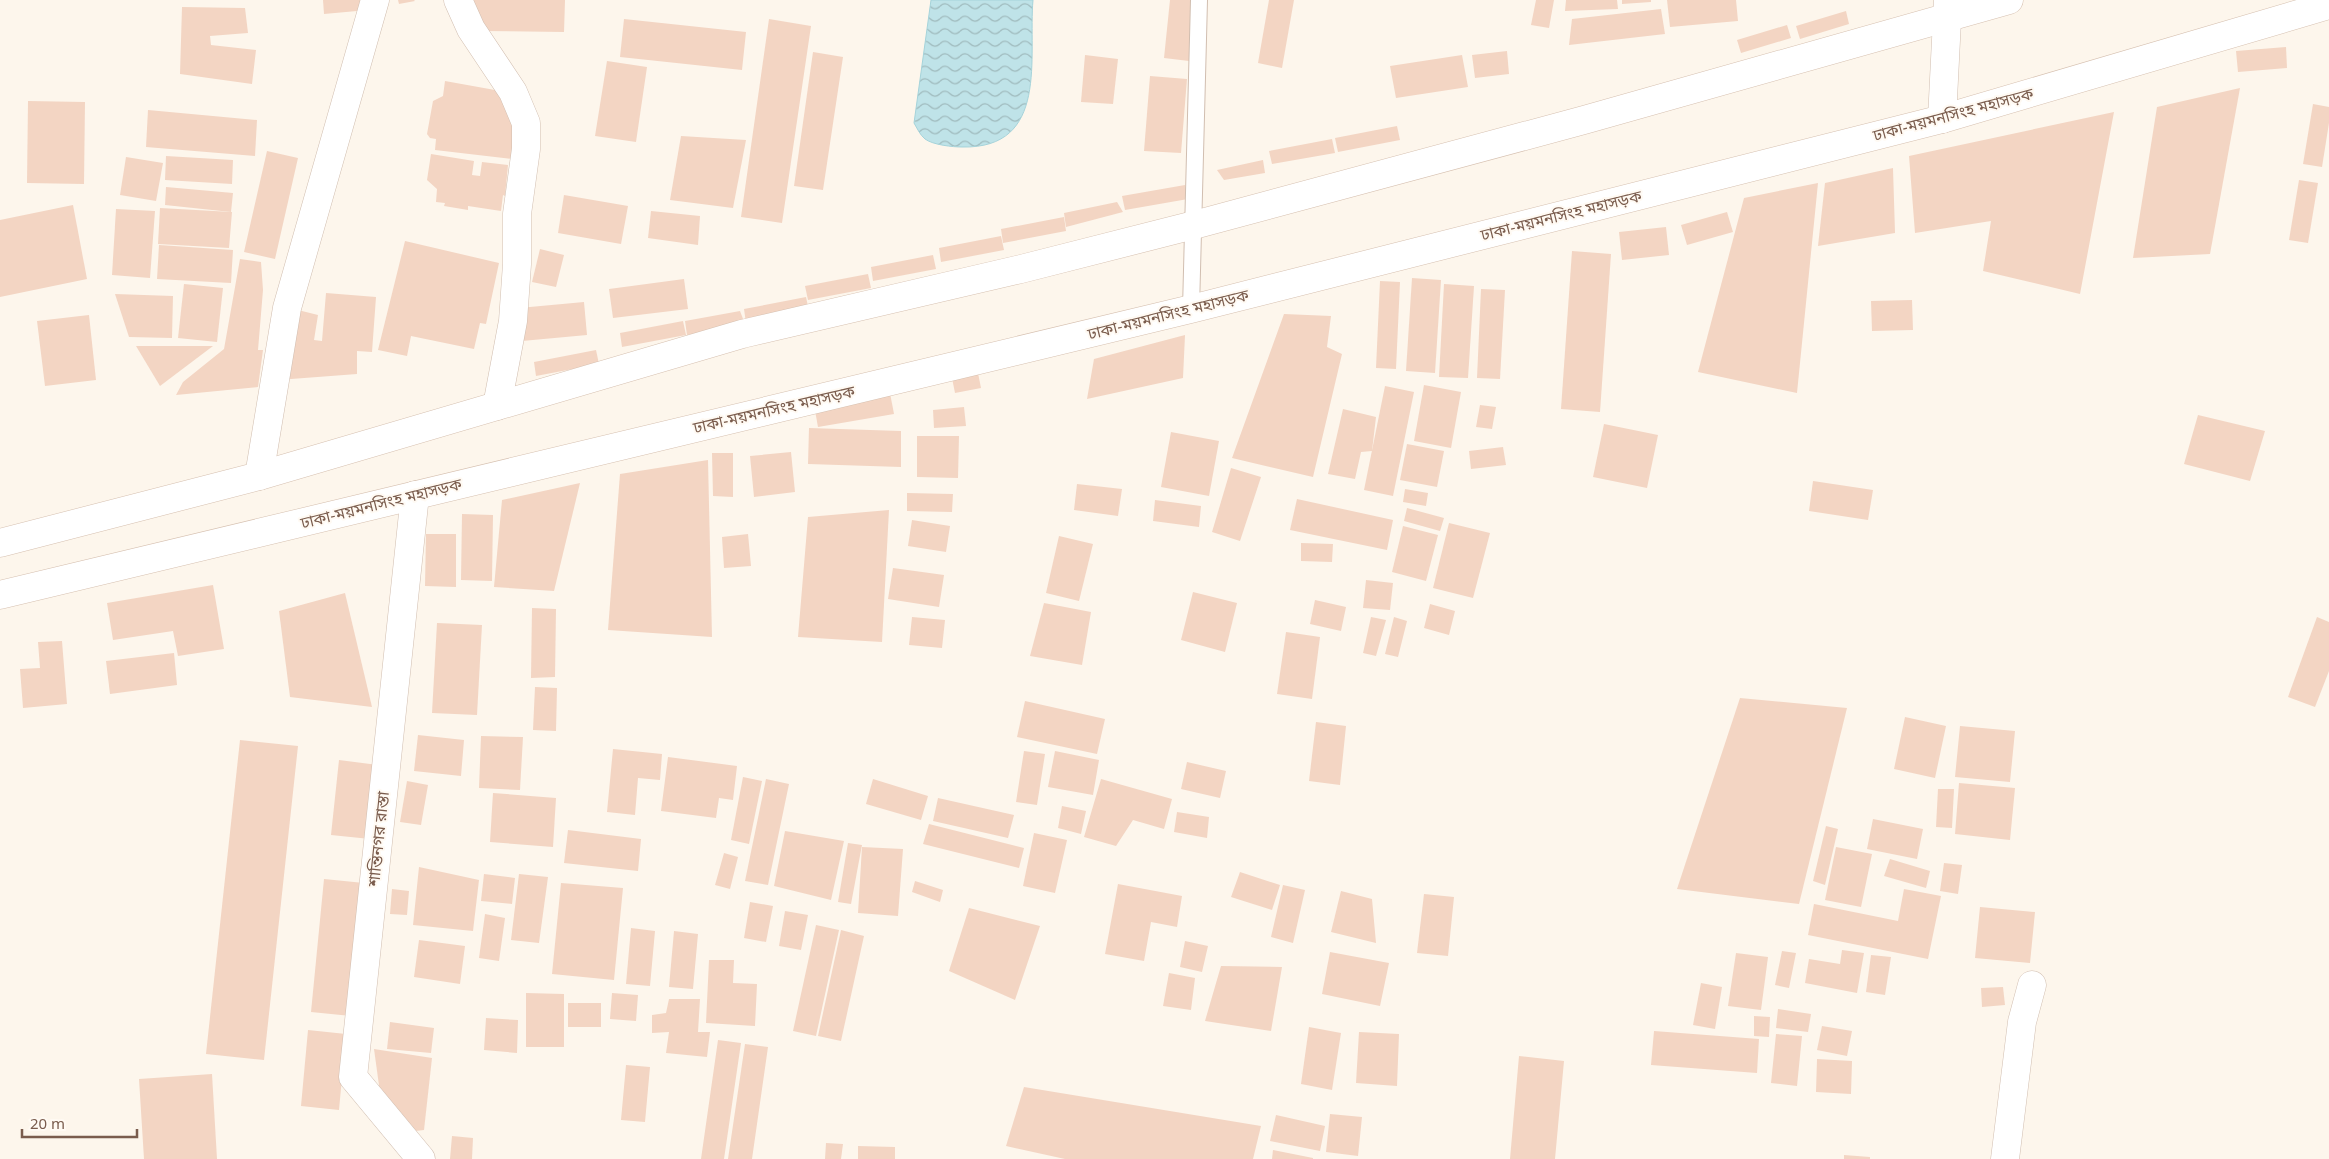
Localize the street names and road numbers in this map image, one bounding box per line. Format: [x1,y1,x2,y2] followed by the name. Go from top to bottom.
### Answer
[1869,82,2037,146] street label: ঢাকা-ময়মনসিংহ মহাসড়ক
[1477,184,1645,246] street label: ঢাকা-ময়মনসিংহ মহাসড়ক
[1084,283,1252,345] street label: ঢাকা-ময়মনসিংহ মহাসড়ক
[690,379,858,439] street label: ঢাকা-ময়মনসিংহ মহাসড়ক
[297,472,465,534] street label: ঢাকা-ময়মনসিংহ মহাসড়ক
[362,790,394,889] street label: শান্তিনগর রাস্তা

